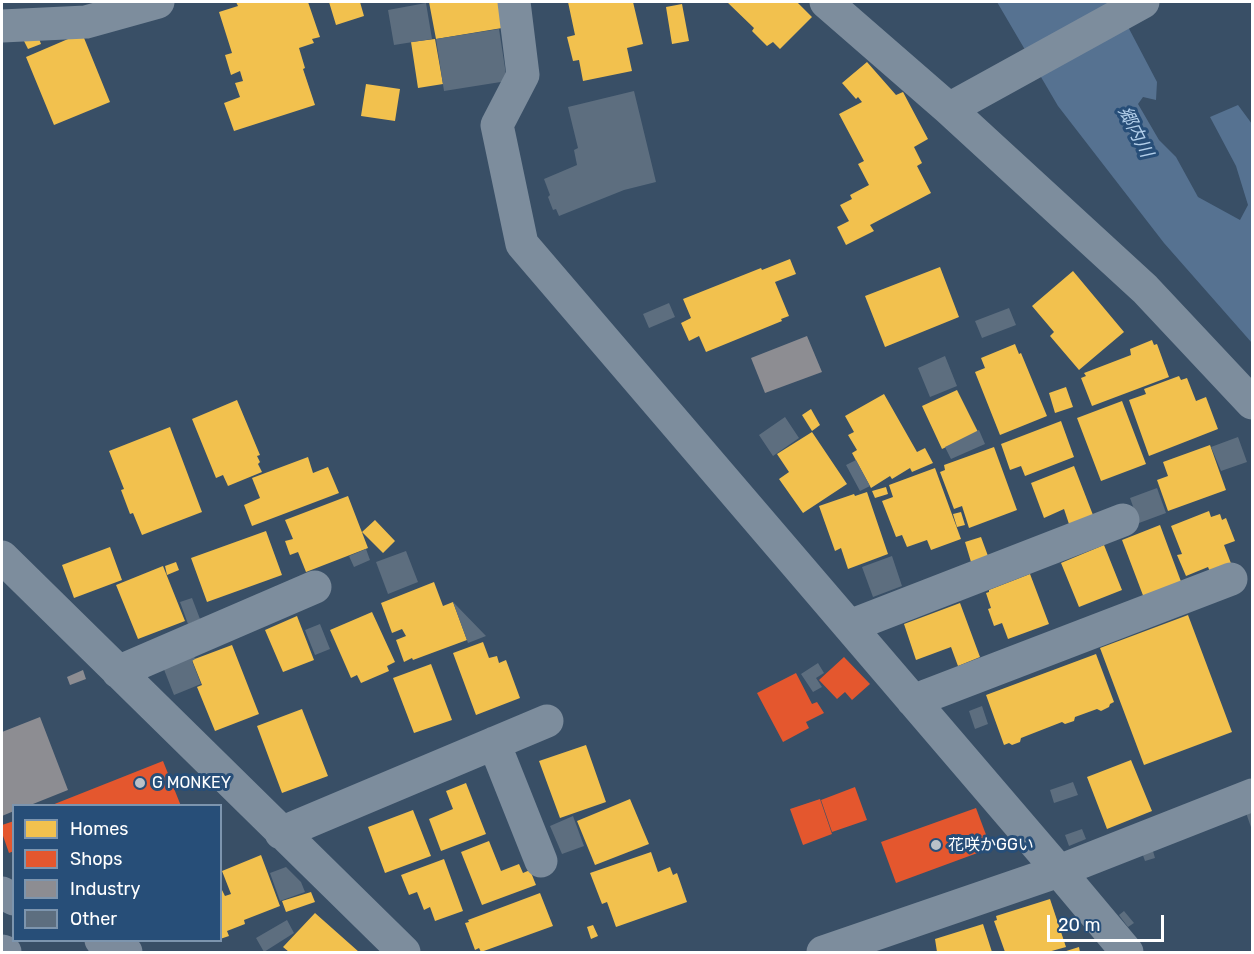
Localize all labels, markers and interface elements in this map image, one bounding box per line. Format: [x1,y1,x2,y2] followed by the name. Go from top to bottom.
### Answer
[1113,103,1157,161] water label: 郷内川
[152,773,231,793] place label: G MONKEY
[133,776,147,790] marker: G MONKEY
[12,804,222,942] legend
[70,818,128,840] text: Homes
[948,835,1034,855] place label: 花咲かGGい
[929,838,943,852] marker: 花咲かGGい
[70,848,122,870] text: Shops
[70,878,140,900] text: Industry
[1050,903,1167,941] scale bar
[70,908,117,930] text: Other
[1058,914,1100,936] text: 20 m

